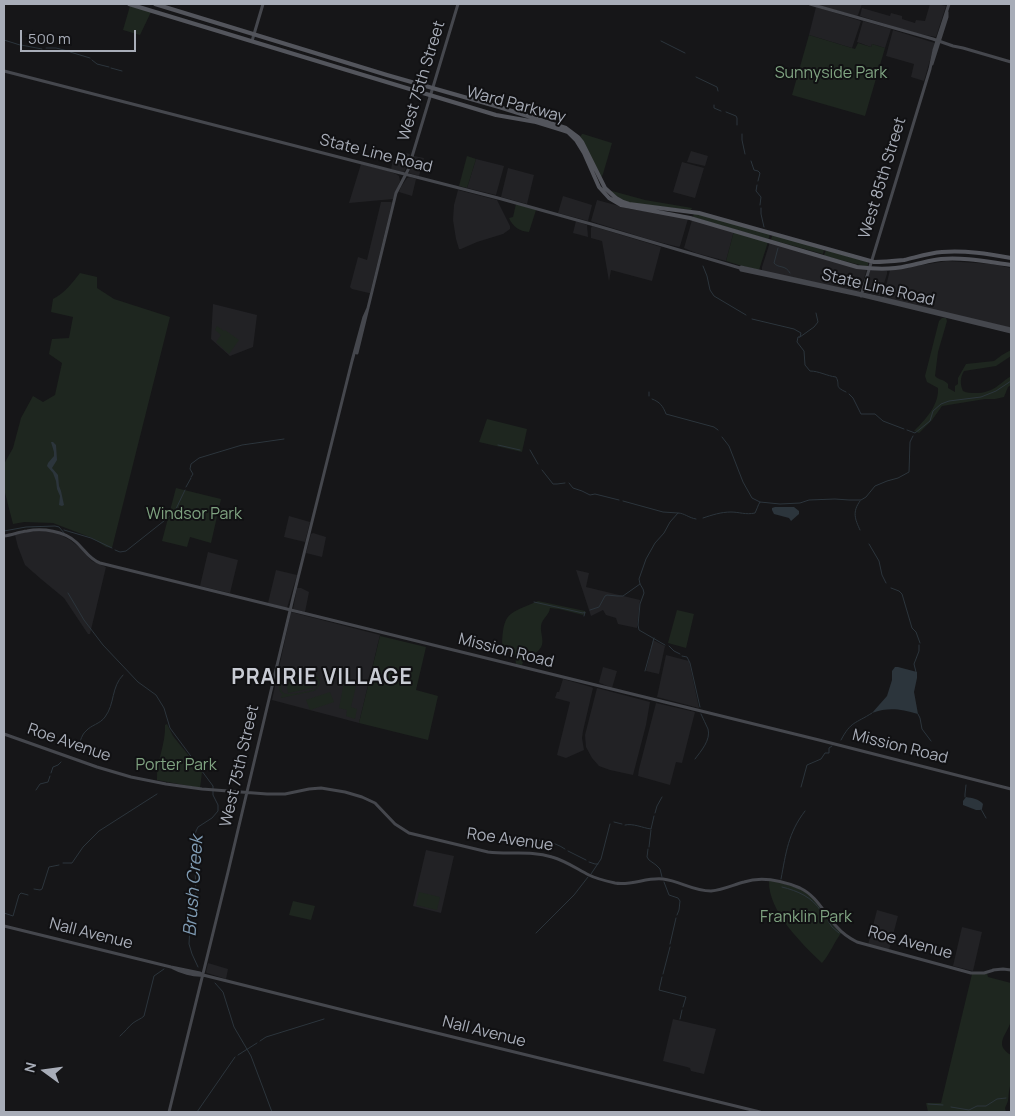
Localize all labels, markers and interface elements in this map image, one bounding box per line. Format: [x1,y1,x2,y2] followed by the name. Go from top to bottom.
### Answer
[395,19,449,143] street label: West 75th Street
[22,20,139,52] scale bar
[28,28,71,49] text: 500 m
[775,64,887,84] park label: Sunnyside Park
[464,83,568,127] street label: Ward Parkway
[855,115,911,241] street label: West 85th Street
[318,131,434,177] street label: State Line Road
[820,266,936,310] street label: State Line Road
[146,505,242,525] park label: Windsor Park
[456,630,556,672] street label: Mission Road
[229,665,415,691] district label: PRAIRIE VILLAGE
[217,703,263,829] street label: West 75th Street
[25,720,113,766] street label: Roe Avenue
[850,726,950,768] street label: Mission Road
[135,756,217,776] park label: Porter Park
[466,824,554,856] street label: Roe Avenue
[180,835,208,937] water label: Brush Creek
[760,908,852,928] park label: Franklin Park
[47,914,135,954] street label: Nall Avenue
[866,922,954,964] street label: Roe Avenue
[440,1012,528,1052] street label: Nall Avenue
[20,1046,70,1096] north arrow
[20,1060,40,1074] text: N

